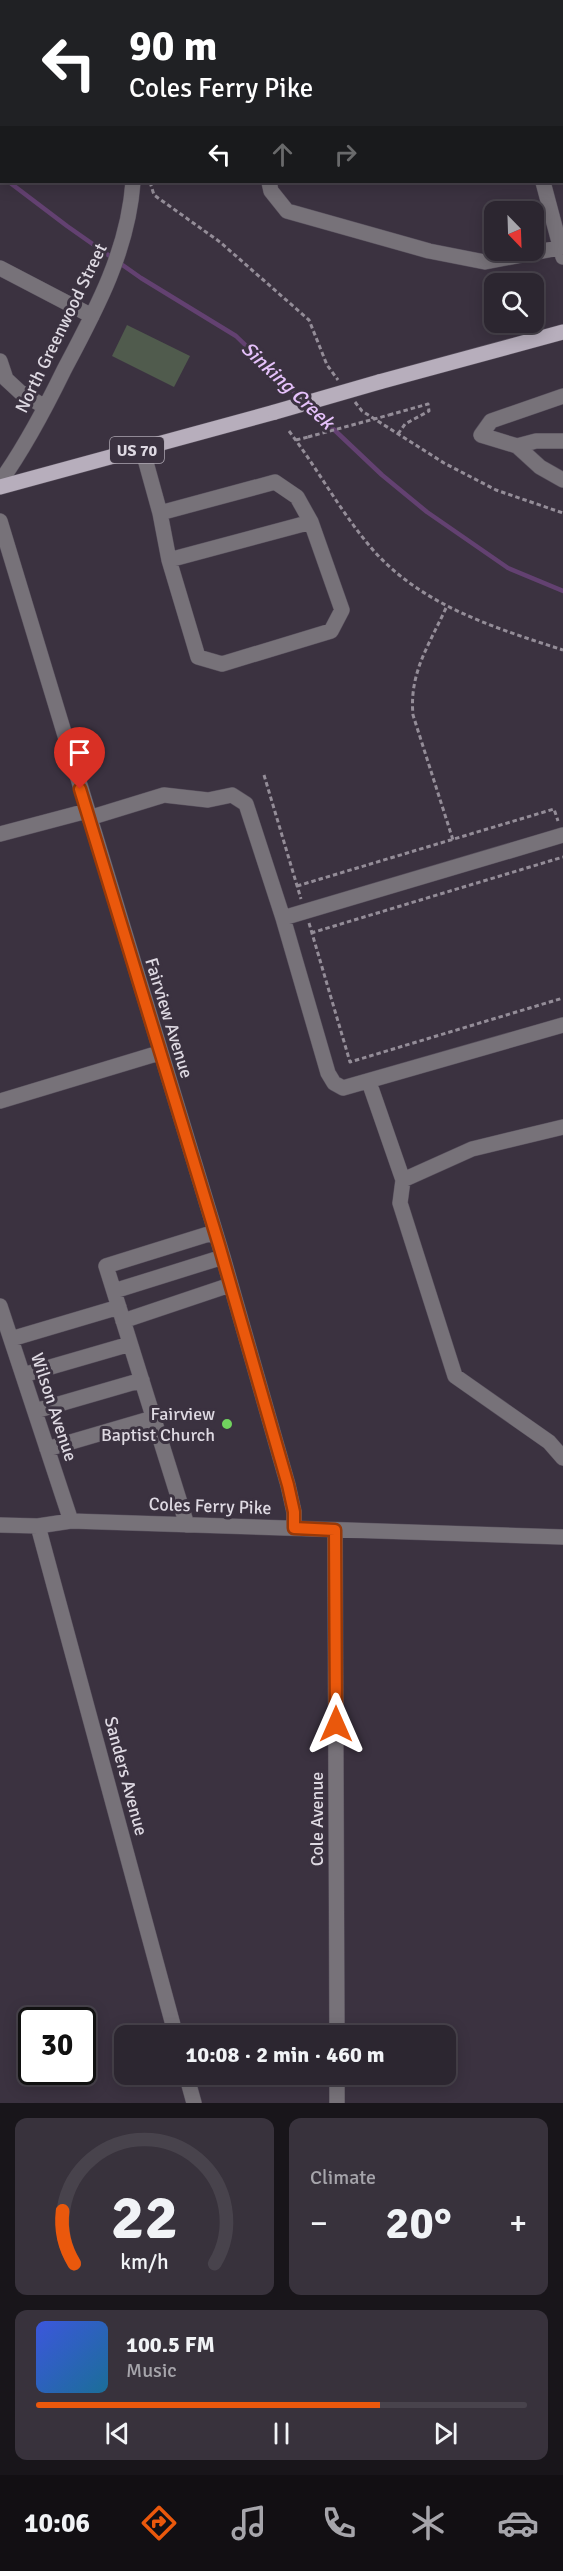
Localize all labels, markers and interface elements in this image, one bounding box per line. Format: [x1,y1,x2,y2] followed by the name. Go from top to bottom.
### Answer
[129,21,218,72] text: 90 m
[30,24,108,102] icon: left
[129,72,313,105] text: Coles Ferry Pike
[203,138,236,171] icon: left
[266,138,299,171] icon: ahead
[329,138,362,171] icon: right
[484,201,544,261] north arrow
[484,201,544,333] map controls
[10,240,112,416] street label: North Greenwood Street
[484,273,544,333] button: search
[236,336,341,436] water label: Sinking Creek
[110,437,164,463] road number: US 70
[54,727,105,789] pin
[63,736,96,769] icon: arrive
[140,955,198,1081] street label: Fairview Avenue
[26,1350,82,1464] street label: Wilson Avenue
[101,1403,215,1446] place label: Fairview Baptist Church
[220,1417,234,1431] marker: Fairview Baptist Church
[148,1493,272,1519] street label: Coles Ferry Pike
[304,1692,368,1756] position arrow
[100,1714,152,1838] street label: Sanders Avenue
[306,1772,328,1866] street label: Cole Avenue
[18,2007,96,2085] speed limit sign: 30
[185,2041,385,2068] text: 10:08 · 2 min · 460 m
[310,2165,376,2190] text: Climate
[111,2179,178,2256] text: 22
[385,2196,452,2251] text: 20°
[310,2203,328,2244] text: −
[509,2203,527,2244] text: +
[120,2249,169,2275] text: km/h
[126,2331,215,2358] text: 100.5 FM
[126,2358,177,2383] text: Music
[101,2417,134,2450] icon: previous
[265,2417,298,2450] icon: pause
[429,2417,462,2450] icon: next
[138,2502,180,2544] icon: directions
[228,2502,270,2544] icon: music
[318,2502,360,2544] icon: phone
[407,2502,449,2544] icon: climate
[497,2502,539,2544] icon: car
[24,2507,90,2540] text: 10:06

